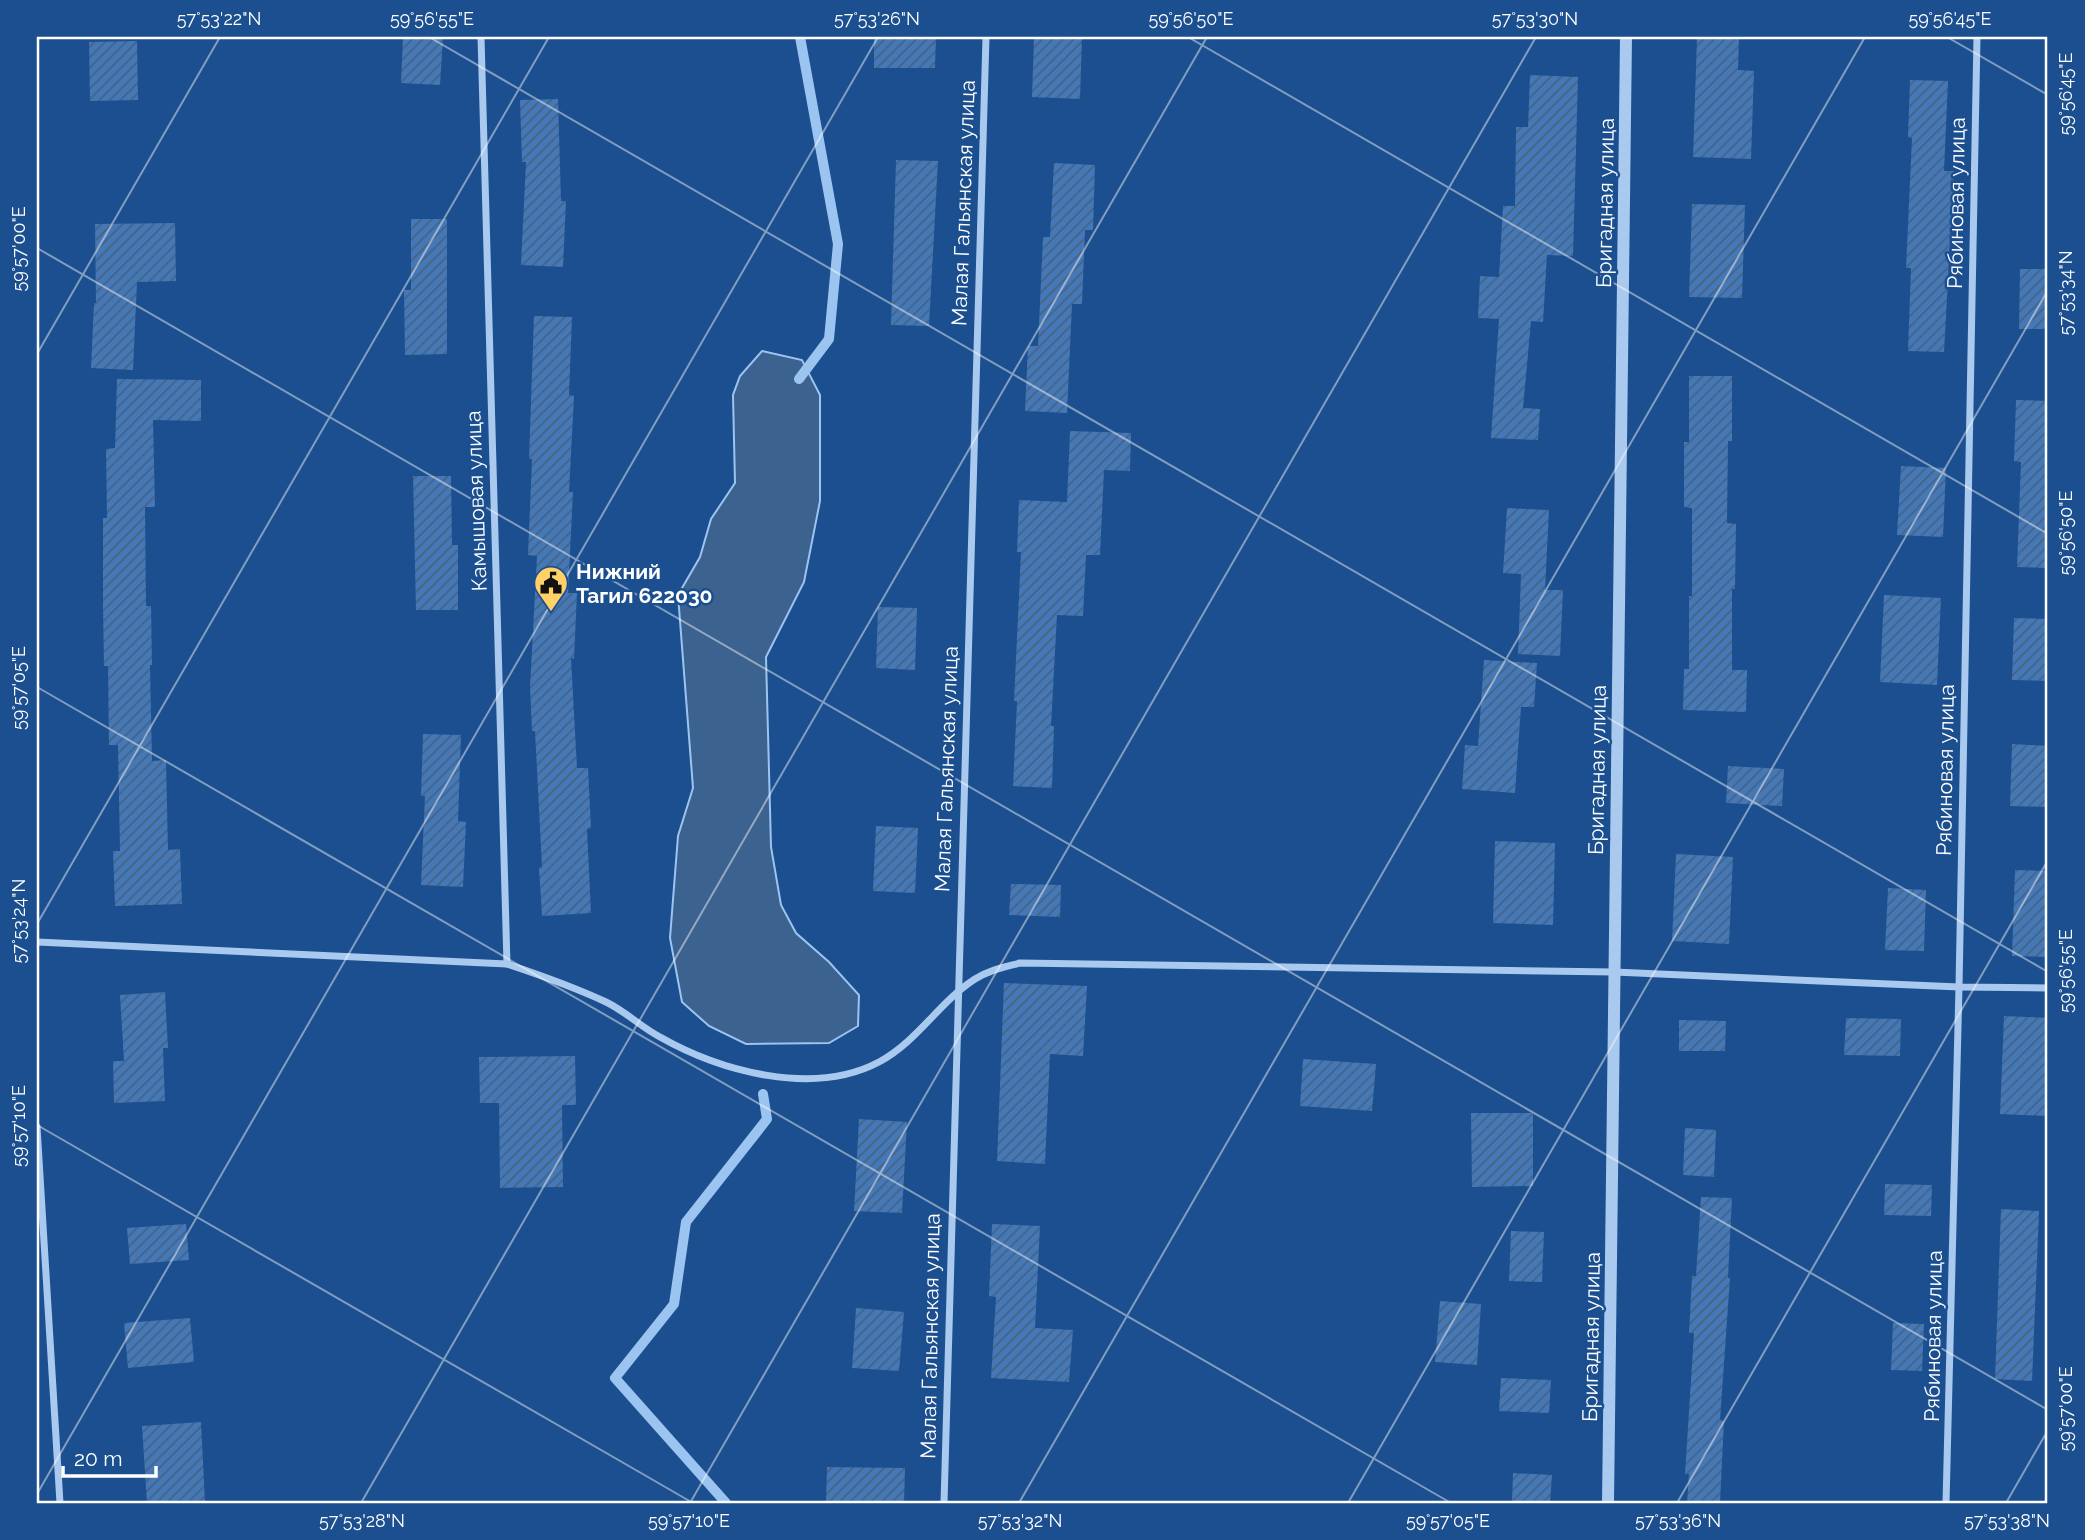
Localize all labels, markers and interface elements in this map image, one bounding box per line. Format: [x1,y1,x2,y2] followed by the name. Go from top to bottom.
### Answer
[177,8,261,29] text: 57°53'22"N
[390,8,474,29] text: 59°56'55"E
[834,8,920,29] text: 57°53'26"N
[1148,8,1234,29] text: 59°56'50"E
[1492,8,1578,29] text: 57°53'30"N
[1909,8,1991,29] text: 59°56'45"E
[2055,53,2076,135] text: 59°56'45"E
[946,80,980,326] street label: Малая Гальянская улица
[1942,117,1970,289] street label: Рябиновая улица
[1591,118,1619,288] street label: Бригадная улица
[8,206,29,292] text: 59°57'00"E
[2055,250,2076,336] text: 57°53'34"N
[460,410,492,592] street label: Камышовая улица
[2055,490,2076,576] text: 59°56'50"E
[576,559,713,608] place label: Нижний Тагил 622030
[532,564,570,613] public building icon: Нижний Тагил 622030
[8,646,29,730] text: 59°57'05"E
[929,646,963,892] street label: Малая Гальянская улица
[1931,684,1959,856] street label: Рябиновая улица
[1583,685,1611,855] street label: Бригадная улица
[8,879,29,963] text: 57°53'24"N
[2055,929,2076,1013] text: 59°56'55"E
[8,1085,29,1167] text: 59°57'10"E
[915,1213,945,1459] street label: Малая Гальянская улица
[1919,1250,1947,1422] street label: Рябиновая улица
[1577,1252,1605,1422] street label: Бригадная улица
[2055,1366,2076,1452] text: 59°57'00"E
[63,1435,156,1479] scale bar
[74,1446,122,1471] text: 20 m
[319,1510,405,1531] text: 57°53'28"N
[648,1510,730,1531] text: 59°57'10"E
[978,1510,1062,1531] text: 57°53'32"N
[1406,1510,1490,1531] text: 59°57'05"E
[1635,1510,1721,1531] text: 57°53'36"N
[1964,1510,2050,1531] text: 57°53'38"N

